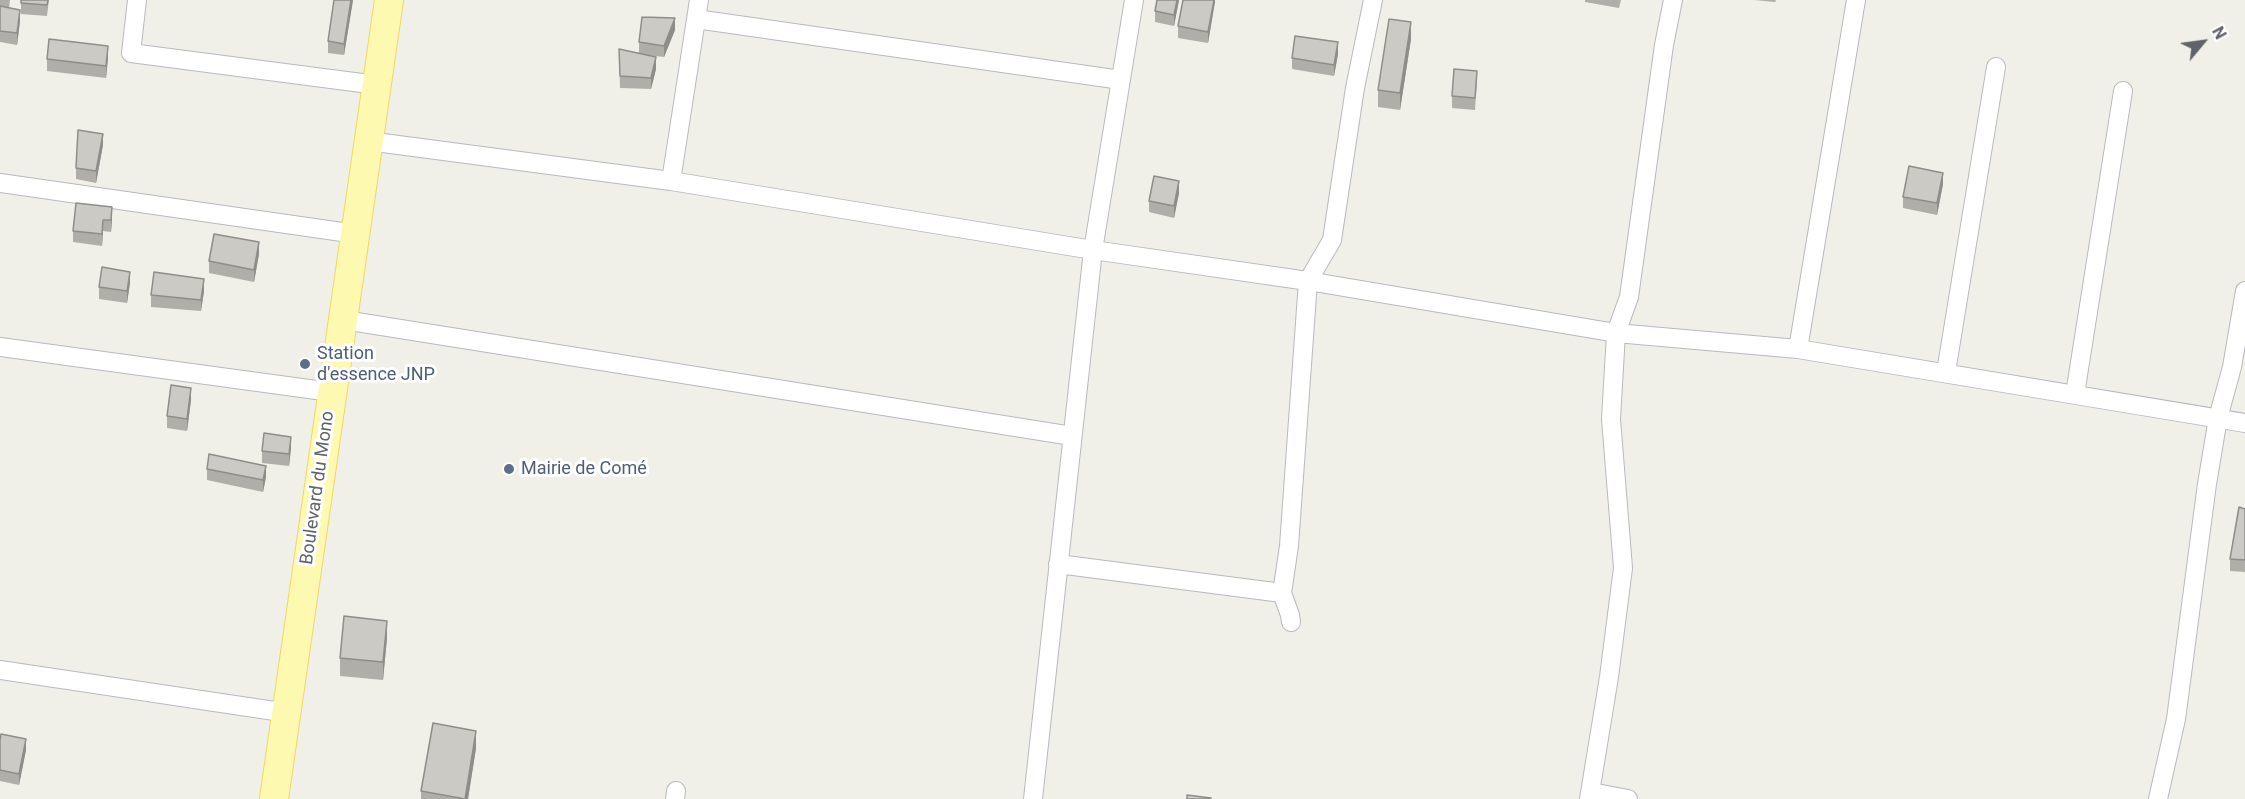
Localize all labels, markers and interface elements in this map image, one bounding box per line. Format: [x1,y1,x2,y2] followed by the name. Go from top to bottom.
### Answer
[2173,12,2233,72] north arrow
[2208,23,2230,43] text: N
[317,343,435,386] place label: Station d'essence JNP
[298,357,312,371] marker: Station d'essence JNP
[297,410,339,566] street label: Boulevard du Mono
[521,458,647,480] place label: Mairie de Comé
[502,462,516,476] marker: Mairie de Comé

